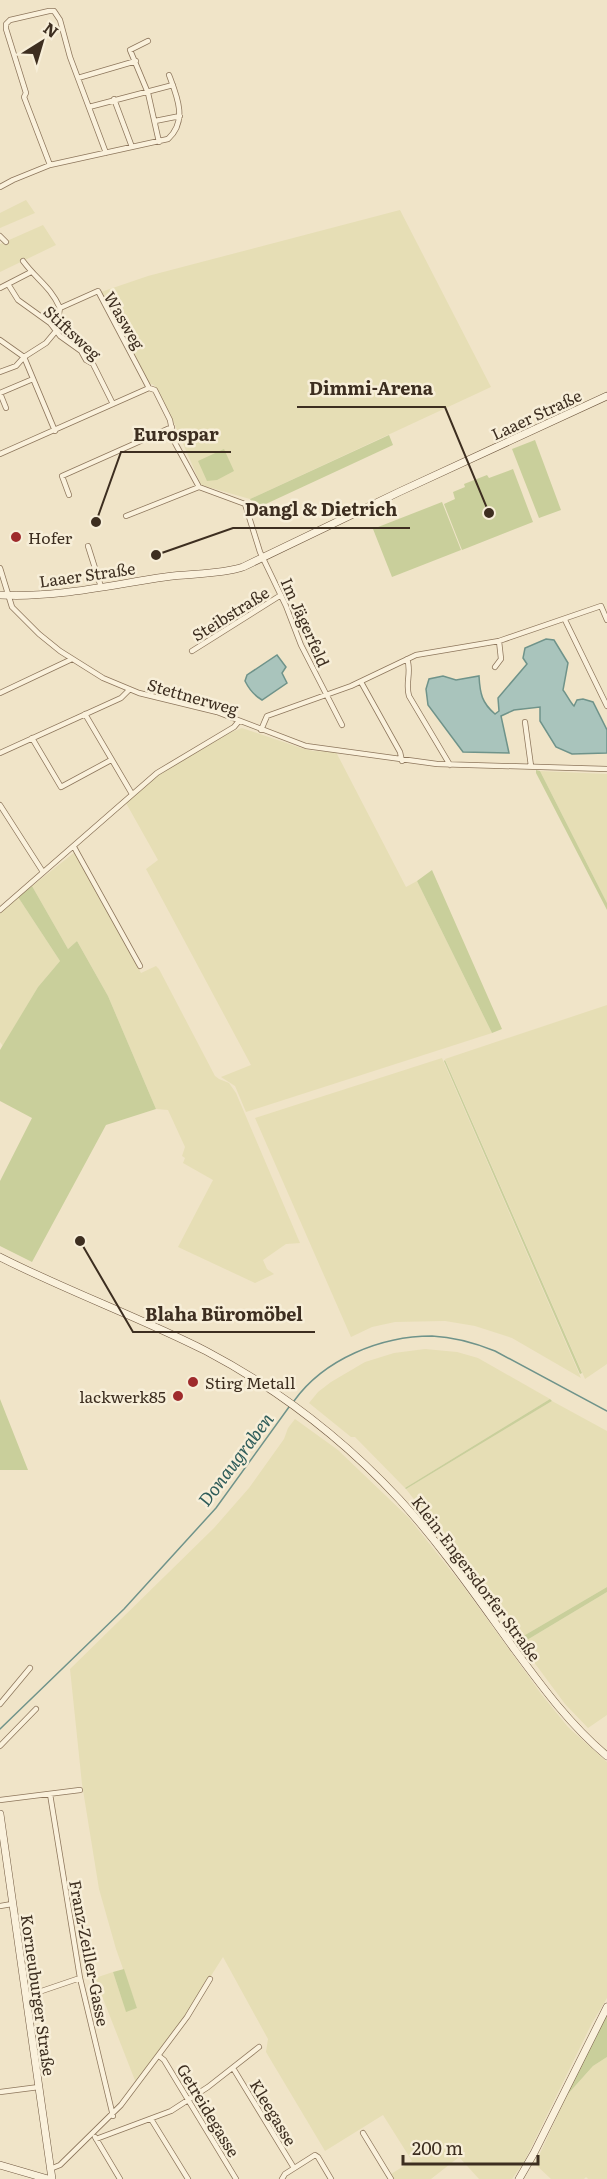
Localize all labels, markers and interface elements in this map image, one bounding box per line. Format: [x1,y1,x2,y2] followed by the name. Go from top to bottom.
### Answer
[12,12,72,72] north arrow
[39,16,64,43] text: N
[99,286,151,354] street label: Wasweg
[39,299,107,365] street label: Stiftsweg
[297,371,445,407] callout: Dimmi-Arena
[309,374,434,401] text: Dimmi-Arena
[487,383,585,445] street label: Laaer Straße
[121,416,231,452] callout: Eurospar
[133,420,219,447] text: Eurospar
[233,492,410,528] callout: Dangl & Dietrich
[245,495,397,522] text: Dangl & Dietrich
[28,525,73,549] place label: Hofer
[9,530,23,544] marker: Hofer
[37,555,137,593] street label: Laaer Straße
[276,573,336,671] street label: Im Jägerfeld
[187,580,273,646] street label: Steibstraße
[145,672,241,720] street label: Stettnerweg
[133,1296,315,1332] callout: Blaha Büromöbel
[145,1300,303,1327] text: Blaha Büromöbel
[205,1370,295,1394] place label: Stirg Metall
[186,1375,200,1389] marker: Stirg Metall
[79,1384,166,1408] place label: lackwerk85
[171,1389,185,1403] marker: lackwerk85
[191,1406,279,1512] water label: Donaugraben
[407,1490,547,1666] street label: Klein-Engersdorfer Straße
[64,1878,116,2028] street label: Franz-Zeiller-Gasse
[16,1913,62,2077] street label: Korneuburger Straße
[172,2059,246,2161] street label: Getreidegasse
[245,2074,303,2150] street label: Kleegasse
[403,2128,538,2166] scale bar
[412,2134,463,2161] text: 200 m

